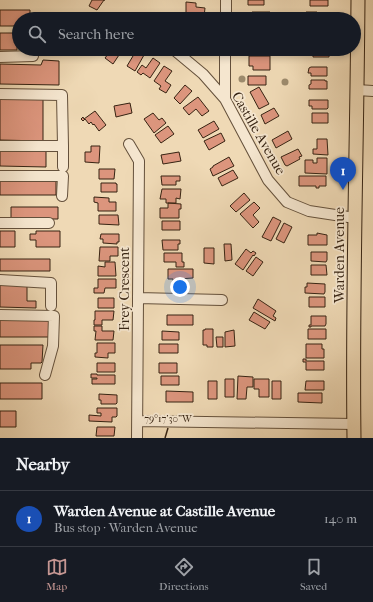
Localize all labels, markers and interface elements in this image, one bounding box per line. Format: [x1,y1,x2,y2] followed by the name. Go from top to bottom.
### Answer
[12,12,361,56] search box
[26,23,48,45] icon: search
[58,25,134,43] text: Search here
[228,89,289,178] street label: Castille Avenue
[330,157,356,190] pin: 1
[331,207,348,304] street label: Warden Avenue
[116,247,133,331] street label: Frey Crescent
[170,277,190,297] your location
[144,413,193,425] text: 79°17'30"W
[16,454,70,474] text: Nearby
[54,502,275,520] text: Warden Avenue at Castille Avenue
[27,511,31,526] text: 1
[324,511,357,526] text: 140 m
[54,520,198,535] text: Bus stop · Warden Avenue
[46,556,68,593] tab: Map
[159,556,209,593] tab: Directions
[300,556,327,593] tab: Saved

